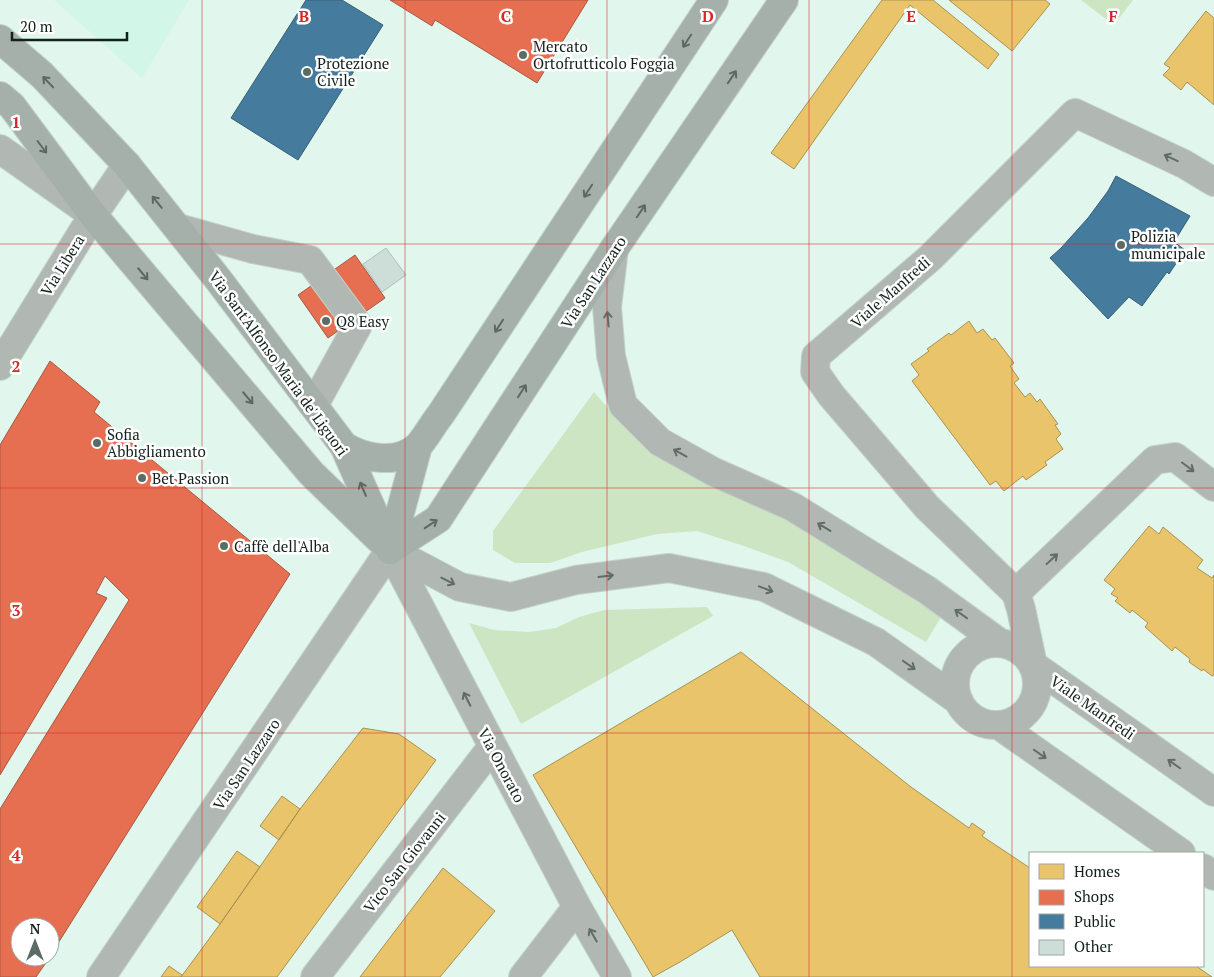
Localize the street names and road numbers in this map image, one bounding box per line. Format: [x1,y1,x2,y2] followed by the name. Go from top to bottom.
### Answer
[36,231,89,299] street label: Via Libera
[556,232,630,332] street label: Via San Lazzaro
[846,252,934,332] street label: Viale Manfredi
[205,267,353,459] street label: Via Sant'Alfonso Maria de' Liguori
[1047,670,1139,744] street label: Viale Manfredi
[208,715,284,813] street label: Via San Lazzaro
[474,724,530,806] street label: Via Onorato
[359,808,449,916] street label: Vico San Giovanni

